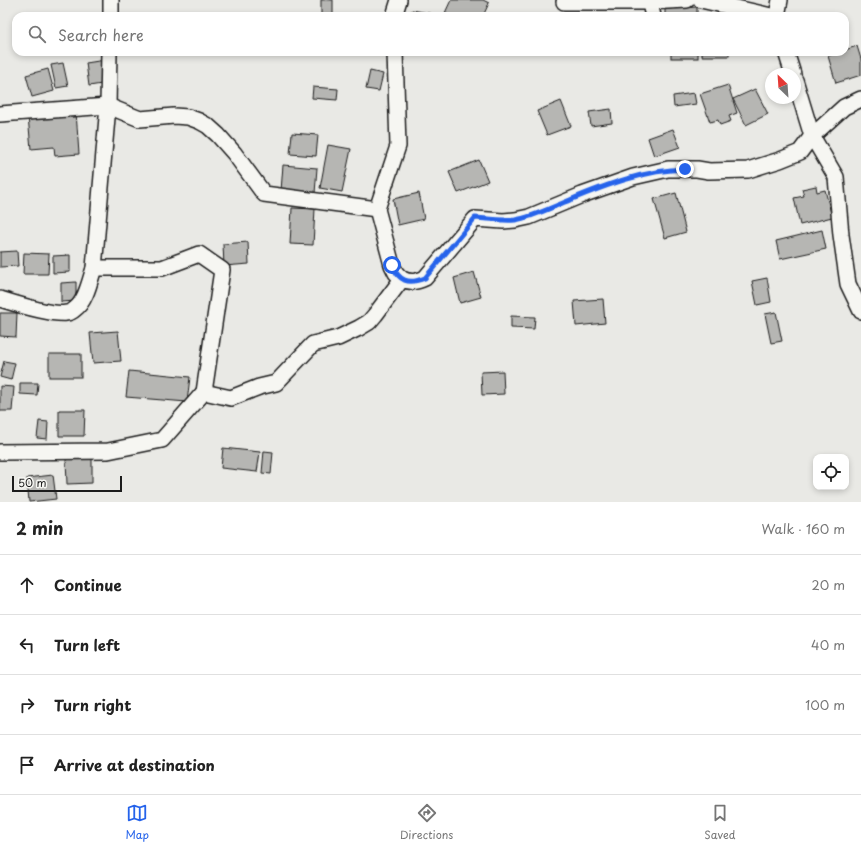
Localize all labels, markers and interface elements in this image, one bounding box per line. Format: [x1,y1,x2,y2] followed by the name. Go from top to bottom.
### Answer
[12,12,849,56] search box
[26,23,48,45] icon: search
[58,23,144,46] text: Search here
[765,68,801,104] north arrow
[676,160,694,178] route end
[383,256,401,274] route start
[813,454,849,490] map controls
[813,454,849,490] button: locate
[12,474,122,493] scale bar
[18,474,47,491] text: 50 m
[16,515,63,541] text: 2 min
[762,519,845,538] text: Walk · 160 m
[54,573,122,596] text: Continue
[16,574,38,596] icon: ahead
[811,575,845,594] text: 20 m
[54,633,120,656] text: Turn left
[16,634,38,656] icon: left
[811,635,845,654] text: 40 m
[54,693,131,716] text: Turn right
[16,694,38,716] icon: right
[805,695,845,714] text: 100 m
[54,753,215,776] text: Arrive at destination
[16,754,38,776] icon: arrive
[125,802,149,843] tab: Map
[400,802,453,843] tab: Directions
[704,802,736,843] tab: Saved

